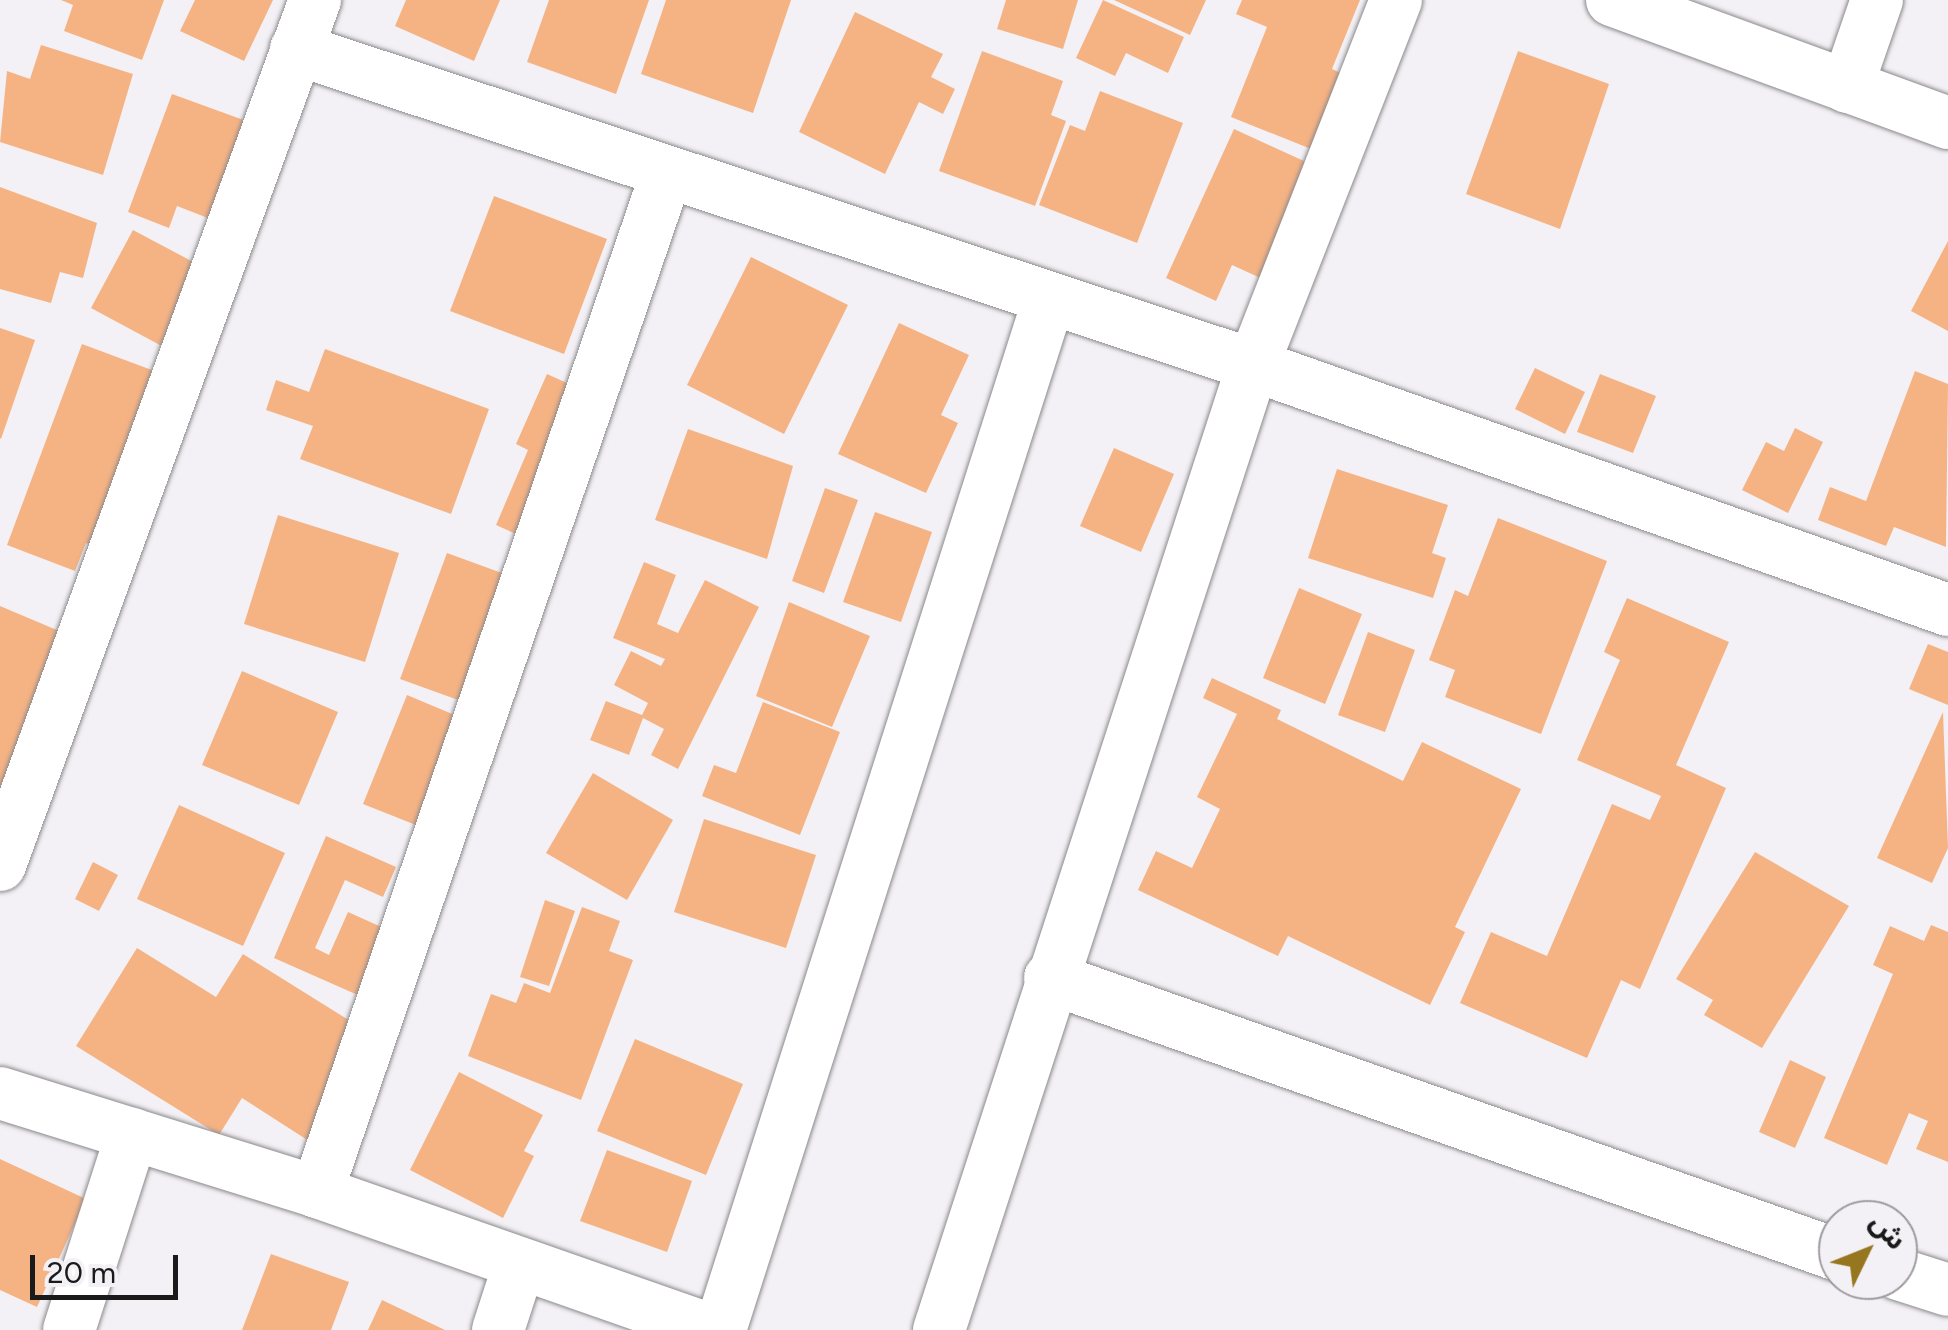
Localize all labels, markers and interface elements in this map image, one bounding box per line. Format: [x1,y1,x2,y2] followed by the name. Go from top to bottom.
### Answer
[1818,1200,1918,1300] north arrow
[1863,1205,1914,1257] text: ش
[35,1235,182,1297] scale bar
[47,1254,116,1291] text: 20 m

